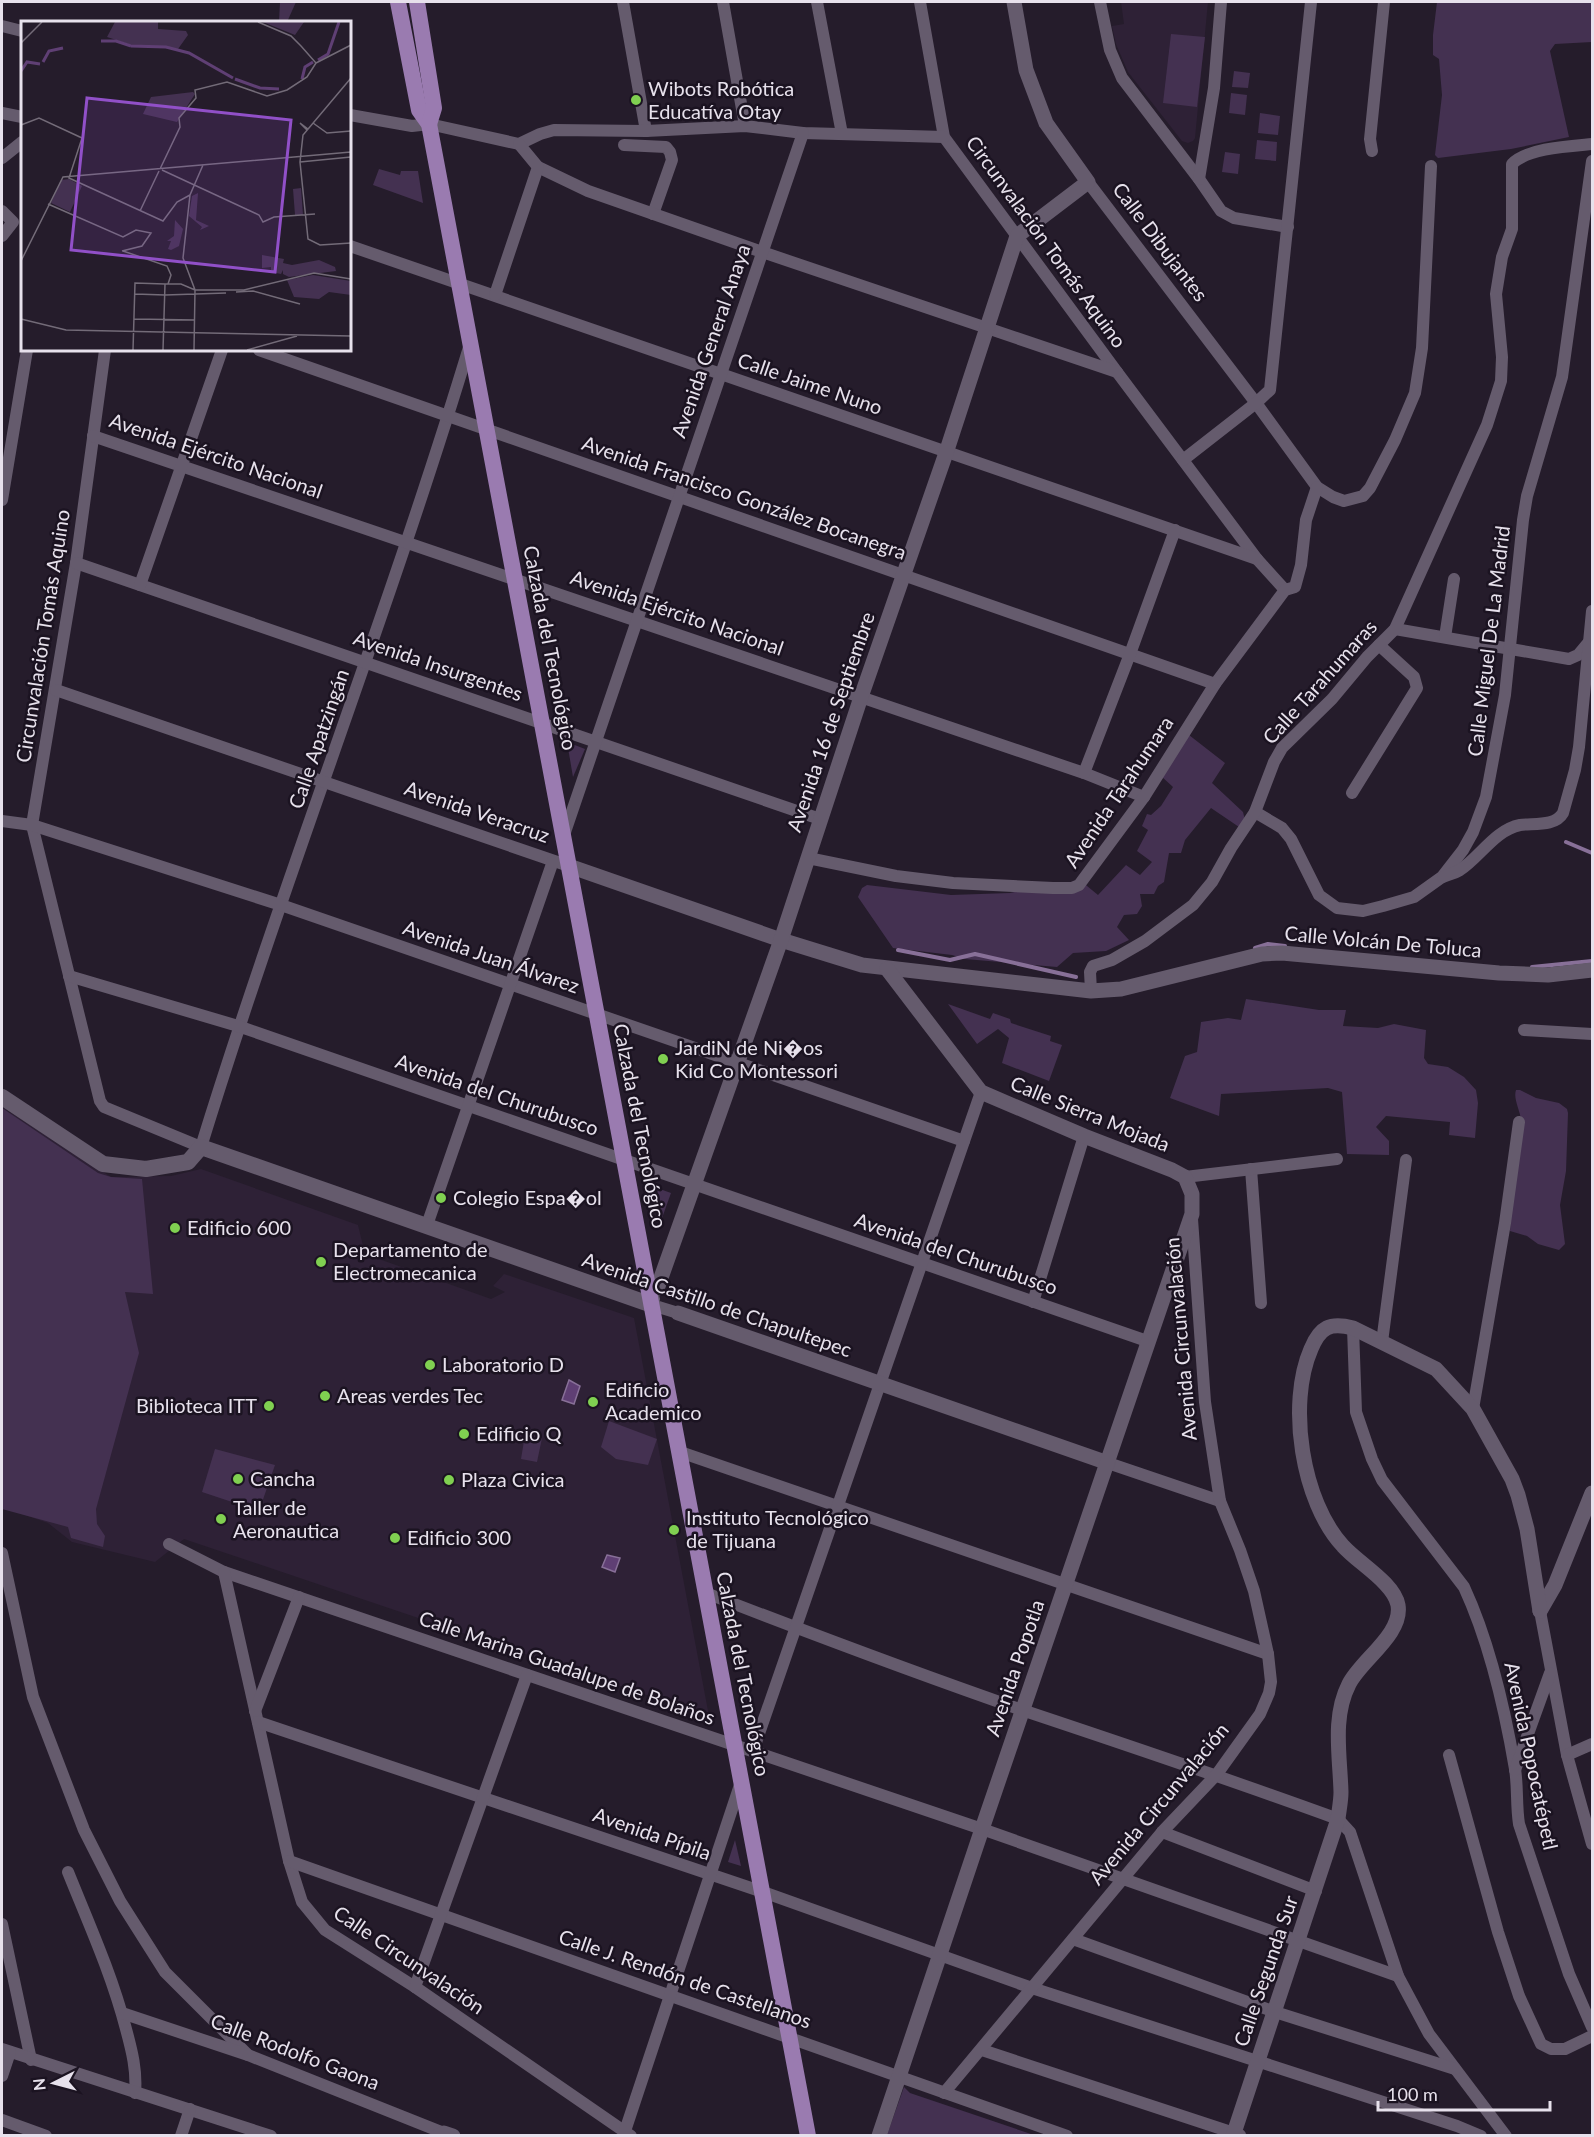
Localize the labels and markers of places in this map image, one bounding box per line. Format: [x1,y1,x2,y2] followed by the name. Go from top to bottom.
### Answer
[648,76,794,123] place label: Wibots Robótica Educatíva Otay
[629,93,643,107] marker: Wibots Robótica Educatíva Otay
[675,1035,838,1082] place label: JardiN de Ni�os Kid Co Montessori
[656,1052,670,1066] marker: JardiN de Ni�os Kid Co Montessori
[453,1185,602,1209] place label: Colegio Espa�ol
[434,1191,448,1205] marker: Colegio Espa�ol
[187,1215,291,1239] place label: Edificio 600
[168,1221,182,1235] marker: Edificio 600
[333,1237,488,1284] place label: Departamento de Electromecanica
[314,1255,328,1269] marker: Departamento de Electromecanica
[442,1352,564,1376] place label: Laboratorio D
[423,1358,437,1372] marker: Laboratorio D
[605,1377,701,1424] place label: Edificio Academico
[337,1383,484,1407] place label: Areas verdes Tec
[318,1389,332,1403] marker: Areas verdes Tec
[136,1393,257,1417] place label: Biblioteca ITT
[586,1395,600,1409] marker: Edificio Academico
[262,1399,276,1413] marker: Biblioteca ITT
[476,1421,561,1445] place label: Edificio Q
[457,1427,471,1441] marker: Edificio Q
[250,1466,315,1490] place label: Cancha
[461,1467,564,1491] place label: Plaza Civica
[231,1472,245,1486] marker: Cancha
[442,1473,456,1487] marker: Plaza Civica
[233,1495,339,1542] place label: Taller de Aeronautica
[686,1505,869,1552] place label: Instituto Tecnológico de Tijuana
[214,1512,228,1526] marker: Taller de Aeronautica
[667,1523,681,1537] marker: Instituto Tecnológico de Tijuana
[407,1525,511,1549] place label: Edificio 300
[388,1531,402,1545] marker: Edificio 300

